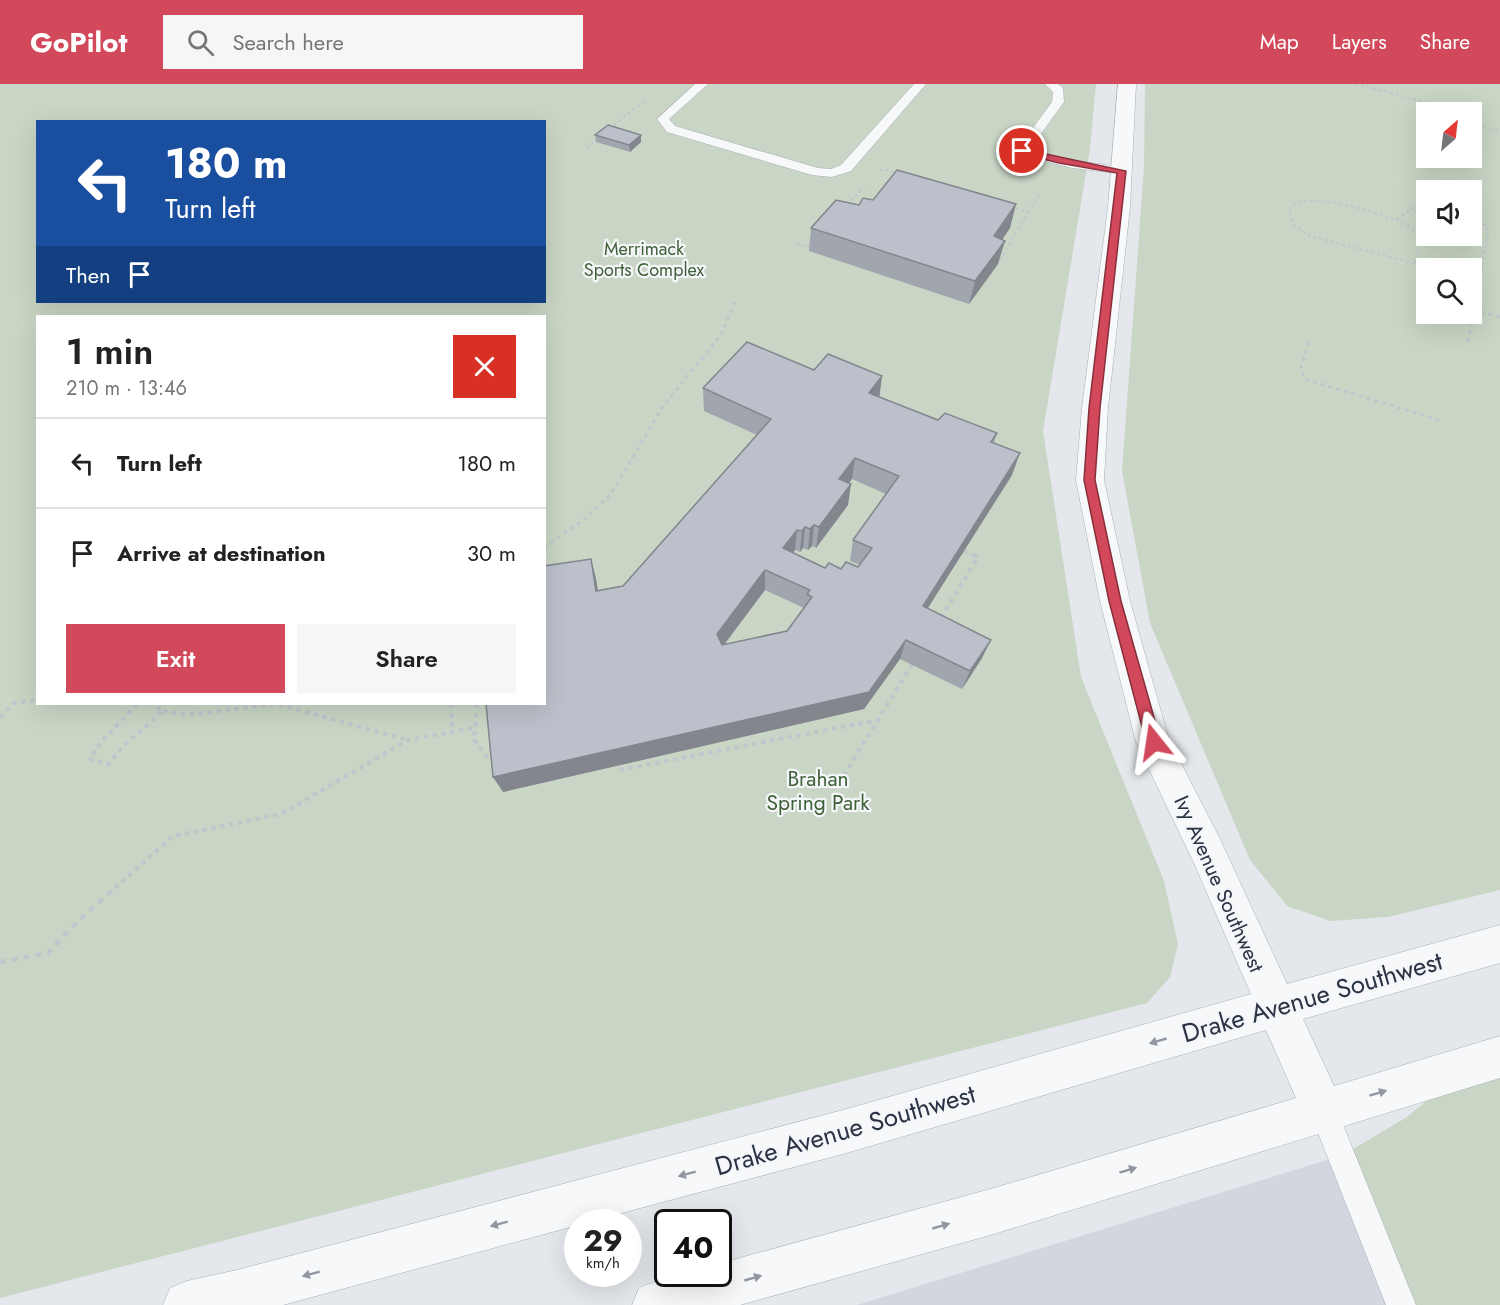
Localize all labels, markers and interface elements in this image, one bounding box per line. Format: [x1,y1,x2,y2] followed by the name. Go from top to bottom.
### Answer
[163,15,583,69] search box
[30,22,127,63] text: GoPilot
[184,26,217,59] icon: search
[232,26,344,58] text: Search here
[1260,27,1299,57] text: Map
[1332,27,1387,57] text: Layers
[1420,27,1470,57] text: Share
[1416,102,1482,168] north arrow
[1416,102,1482,324] map controls
[996,125,1047,176] pin
[165,133,288,194] text: 180 m
[1005,134,1038,167] icon: arrive
[66,144,144,222] icon: left
[1416,180,1482,246] button: sound
[165,189,255,228] text: Turn left
[584,236,705,283] park label: Merrimack Sports Complex
[123,258,156,291] icon: arrive
[1416,258,1482,324] button: search
[66,259,111,291] text: Then
[66,325,153,377] text: 1 min
[453,335,516,398] button: close
[66,374,187,403] text: 210 m · 13:46
[66,447,99,480] icon: left
[117,447,202,479] text: Turn left
[457,447,516,479] text: 180 m
[66,537,99,570] icon: arrive
[117,537,326,569] text: Arrive at destination
[467,537,516,569] text: 30 m
[66,624,285,693] button: Exit
[297,624,516,693] button: Share
[1122,710,1186,774] position arrow
[767,764,870,818] park label: Brahan Spring Park
[1167,791,1271,977] street label: Ivy Avenue Southwest
[1177,941,1447,1052] street label: Drake Avenue Southwest
[1149,1037,1167,1046] one-way arrow
[710,1074,980,1185] street label: Drake Avenue Southwest
[1370,1088,1388,1097] one-way arrow
[1119,1165,1137,1174] one-way arrow
[678,1169,697,1179] one-way arrow
[654,1209,732,1287] speed limit sign: 40
[583,1219,623,1262] text: 29
[490,1220,508,1229] one-way arrow
[932,1220,950,1230] one-way arrow
[586,1252,620,1274] text: km/h
[302,1270,320,1279] one-way arrow
[744,1273,762,1282] one-way arrow

